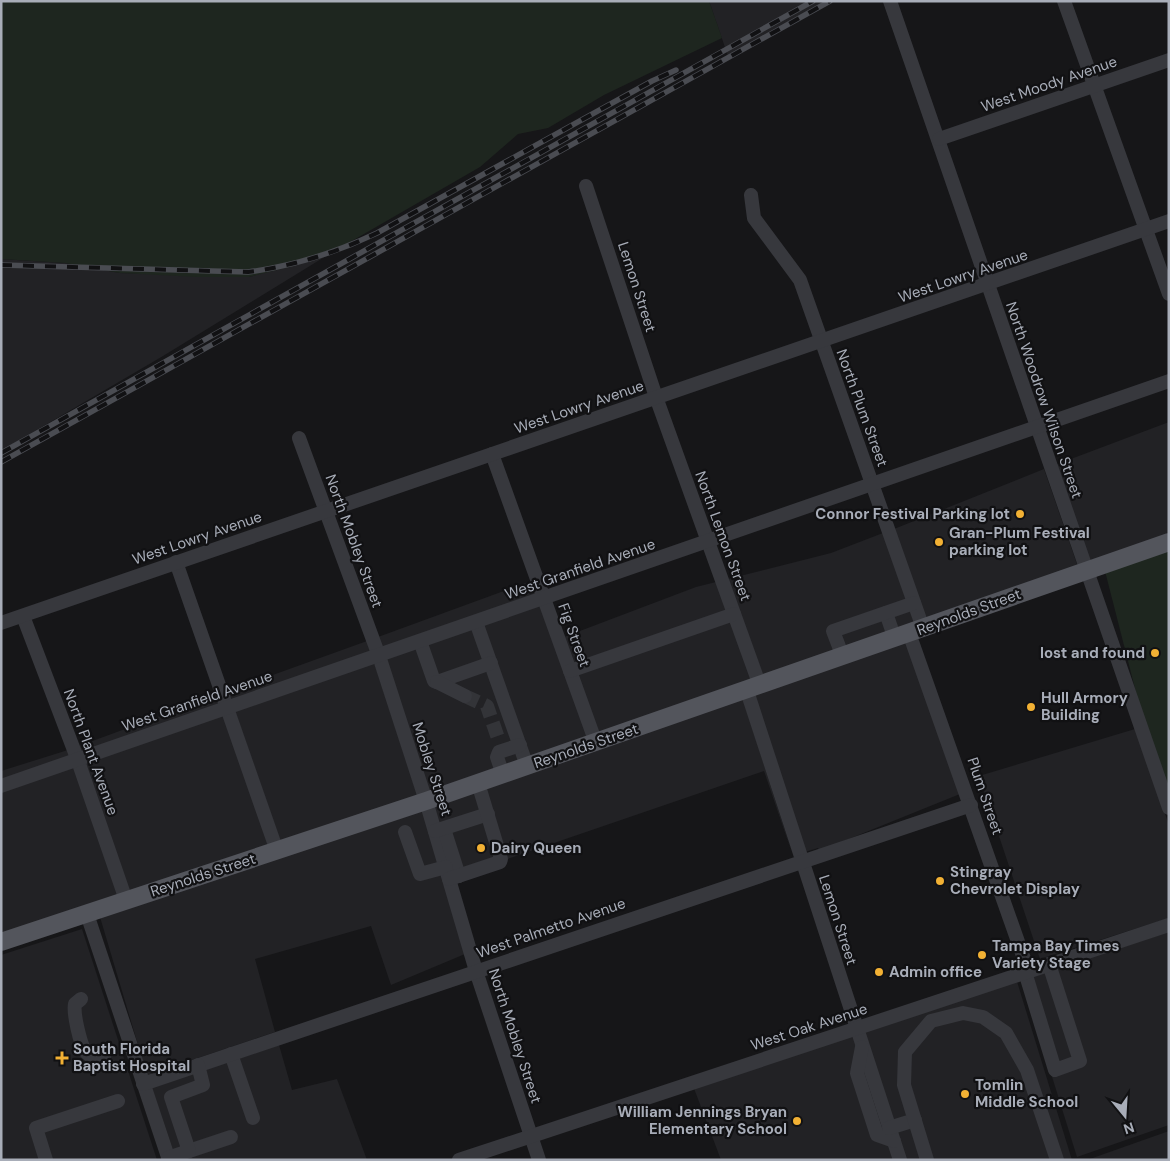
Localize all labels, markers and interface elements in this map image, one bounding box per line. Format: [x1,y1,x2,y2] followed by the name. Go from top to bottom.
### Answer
[978,51,1120,117] street label: West Moody Avenue
[613,239,661,335] street label: Lemon Street
[896,244,1030,308] street label: West Lowry Avenue
[1001,299,1087,501] street label: North Woodrow Wilson Street
[831,346,893,470] street label: North Plum Street
[512,375,646,439] street label: West Lowry Avenue
[690,468,756,604] street label: North Lemon Street
[321,472,387,611] street label: North Mobley Street
[815,504,1010,524] place label: Connor Festival Parking lot
[130,506,264,570] street label: West Lowry Avenue
[1014,508,1026,520] marker: Connor Festival Parking lot
[949,523,1090,560] place label: Gran-Plum Festival parking lot
[502,534,658,604] street label: West Granfield Avenue
[933,536,945,548] marker: Gran-Plum Festival parking lot
[914,584,1024,640] street label: Reynolds Street
[553,600,595,670] street label: Fig Street
[1040,643,1145,663] place label: lost and found
[1149,647,1161,659] marker: lost and found
[119,666,275,736] street label: West Granfield Avenue
[59,686,123,818] street label: North Plant Avenue
[1041,688,1128,725] place label: Hull Armory Building
[1025,701,1037,713] marker: Hull Armory Building
[531,719,641,773] street label: Reynolds Street
[407,720,457,818] street label: Mobley Street
[962,755,1008,837] street label: Plum Street
[491,838,582,858] place label: Dairy Queen
[475,842,487,854] marker: Dairy Queen
[148,849,258,901] street label: Reynolds Street
[950,862,1080,899] place label: Stingray Chevrolet Display
[814,872,862,968] street label: Lemon Street
[934,875,946,887] marker: Stingray Chevrolet Display
[474,893,628,963] street label: West Palmetto Avenue
[992,936,1120,973] place label: Tampa Bay Times Variety Stage
[976,949,988,961] marker: Tampa Bay Times Variety Stage
[889,962,982,982] place label: Admin office
[484,966,546,1106] street label: North Mobley Street
[873,966,885,978] marker: Admin office
[748,999,870,1055] street label: West Oak Avenue
[73,1039,190,1076] place label: South Florida Baptist Hospital
[55,1051,69,1065] marker: South Florida Baptist Hospital
[975,1075,1078,1112] place label: Tomlin Middle School
[959,1088,971,1100] marker: Tomlin Middle School
[1100,1091,1150,1141] north arrow
[617,1102,787,1139] place label: William Jennings Bryan Elementary School
[791,1115,803,1127] marker: William Jennings Bryan Elementary School
[1121,1118,1137,1139] text: N

